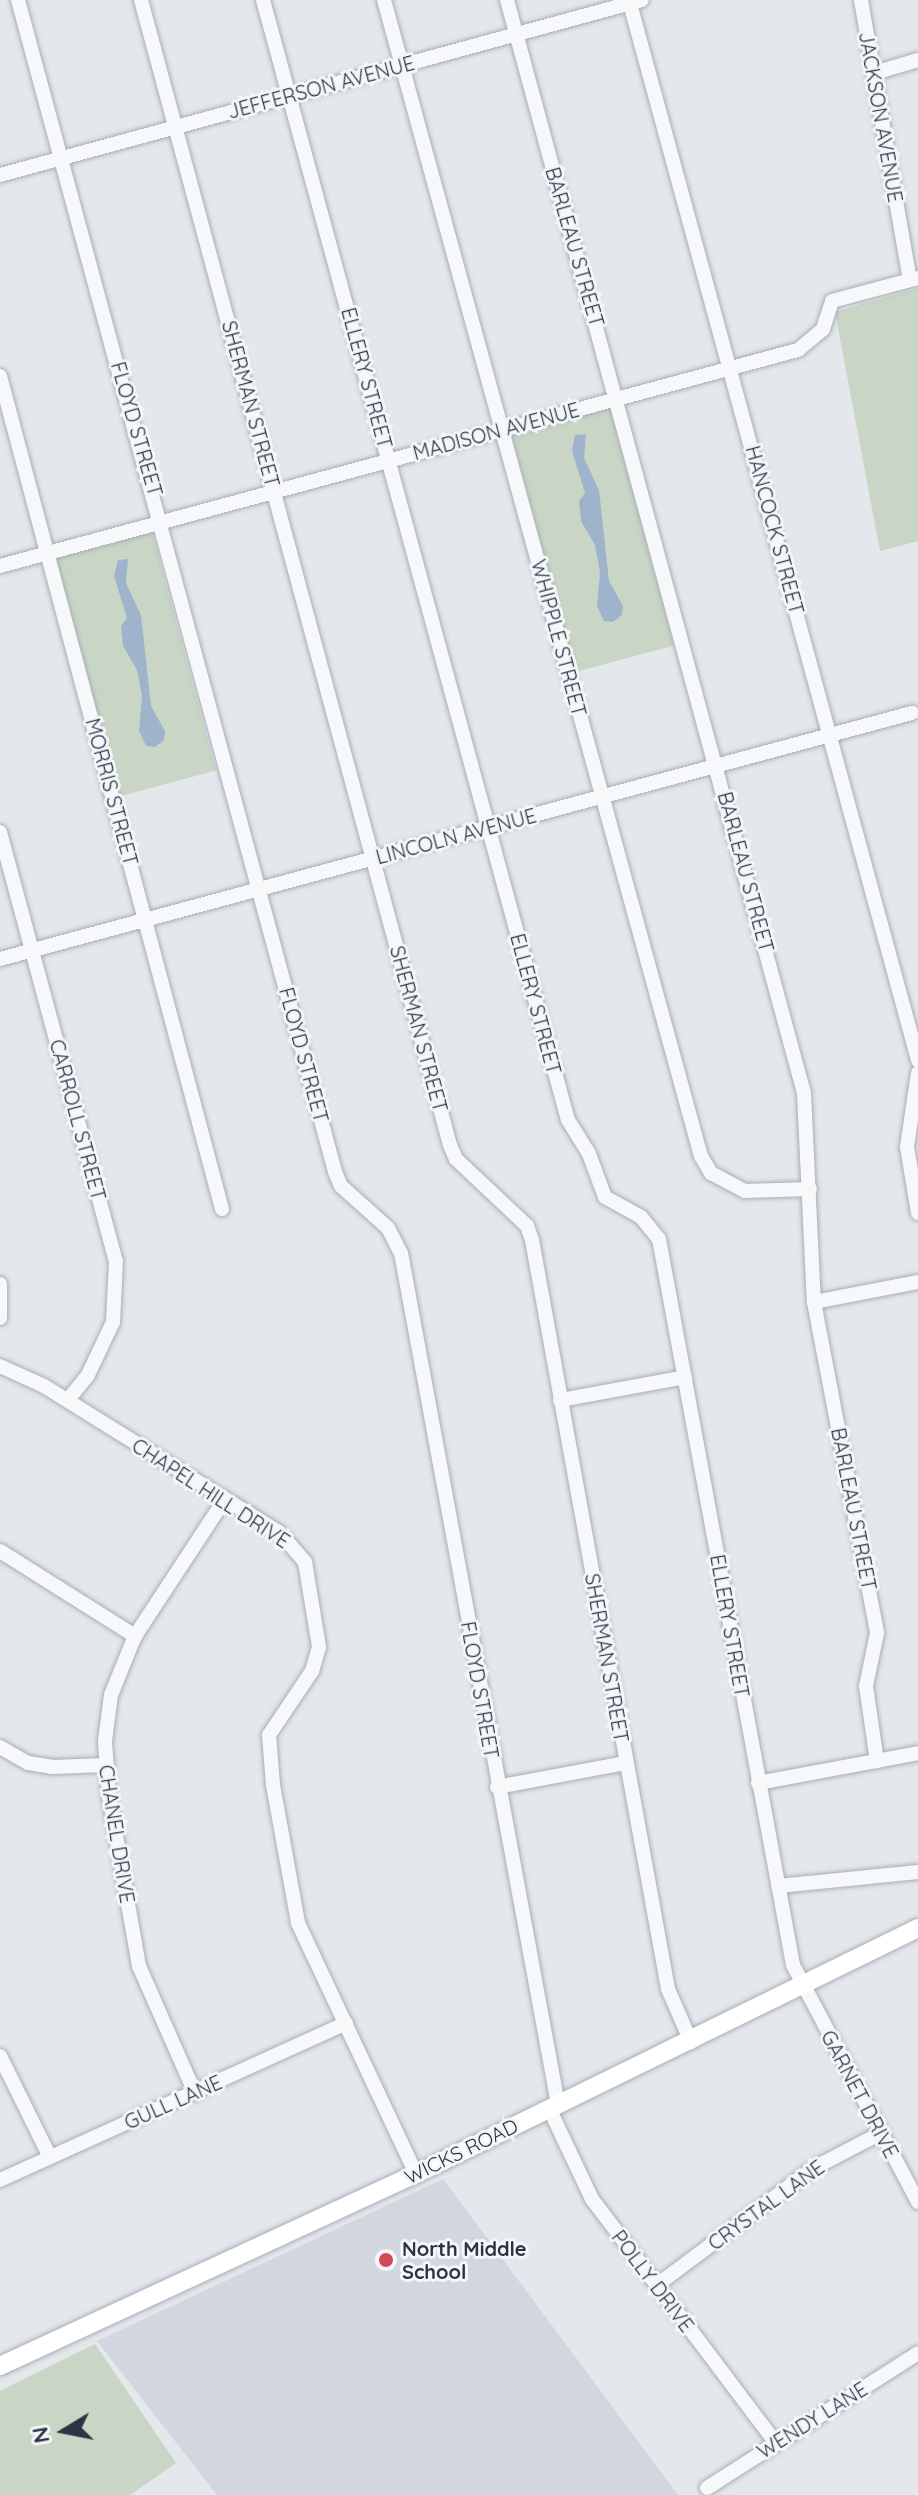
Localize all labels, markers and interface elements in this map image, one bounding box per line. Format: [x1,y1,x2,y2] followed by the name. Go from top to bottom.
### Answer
[854,30,908,204] street label: JACKSON AVENUE
[225,50,417,124] street label: JEFFERSON AVENUE
[541,164,609,330] street label: BARLEAU STREET
[337,305,397,451] street label: ELLERY STREET
[217,318,285,490] street label: SHERMAN STREET
[106,359,168,499] street label: FLOYD STREET
[410,397,582,465] street label: MADISON AVENUE
[741,443,809,617] street label: HANCOCK STREET
[527,557,591,719] street label: WHIPPLE STREET
[81,716,143,868] street label: MORRIS STREET
[713,789,779,955] street label: BARLEAU STREET
[373,803,539,869] street label: LINCOLN AVENUE
[506,931,566,1077] street label: ELLERY STREET
[385,943,453,1115] street label: SHERMAN STREET
[274,985,334,1125] street label: FLOYD STREET
[45,1037,111,1203] street label: CARROLL STREET
[826,1426,882,1592] street label: BARLEAU STREET
[128,1433,294,1553] street label: CHAPEL HILL DRIVE
[706,1552,754,1700] street label: ELLERY STREET
[580,1572,634,1744] street label: SHERMAN STREET
[456,1619,504,1761] street label: FLOYD STREET
[94,1763,140,1905] street label: CHANEL DRIVE
[816,2026,904,2162] street label: GARNET DRIVE
[120,2070,226,2134] street label: GULL LANE
[400,2113,522,2189] street label: WICKS ROAD
[703,2155,829,2255] street label: CRYSTAL LANE
[607,2225,699,2337] street label: POLLY DRIVE
[402,2236,527,2283] place label: North Middle School
[377,2251,395,2269] marker: North Middle School
[753,2377,871,2463] street label: WENDY LANE
[24,2391,104,2471] north arrow
[25,2425,56,2446] text: N

